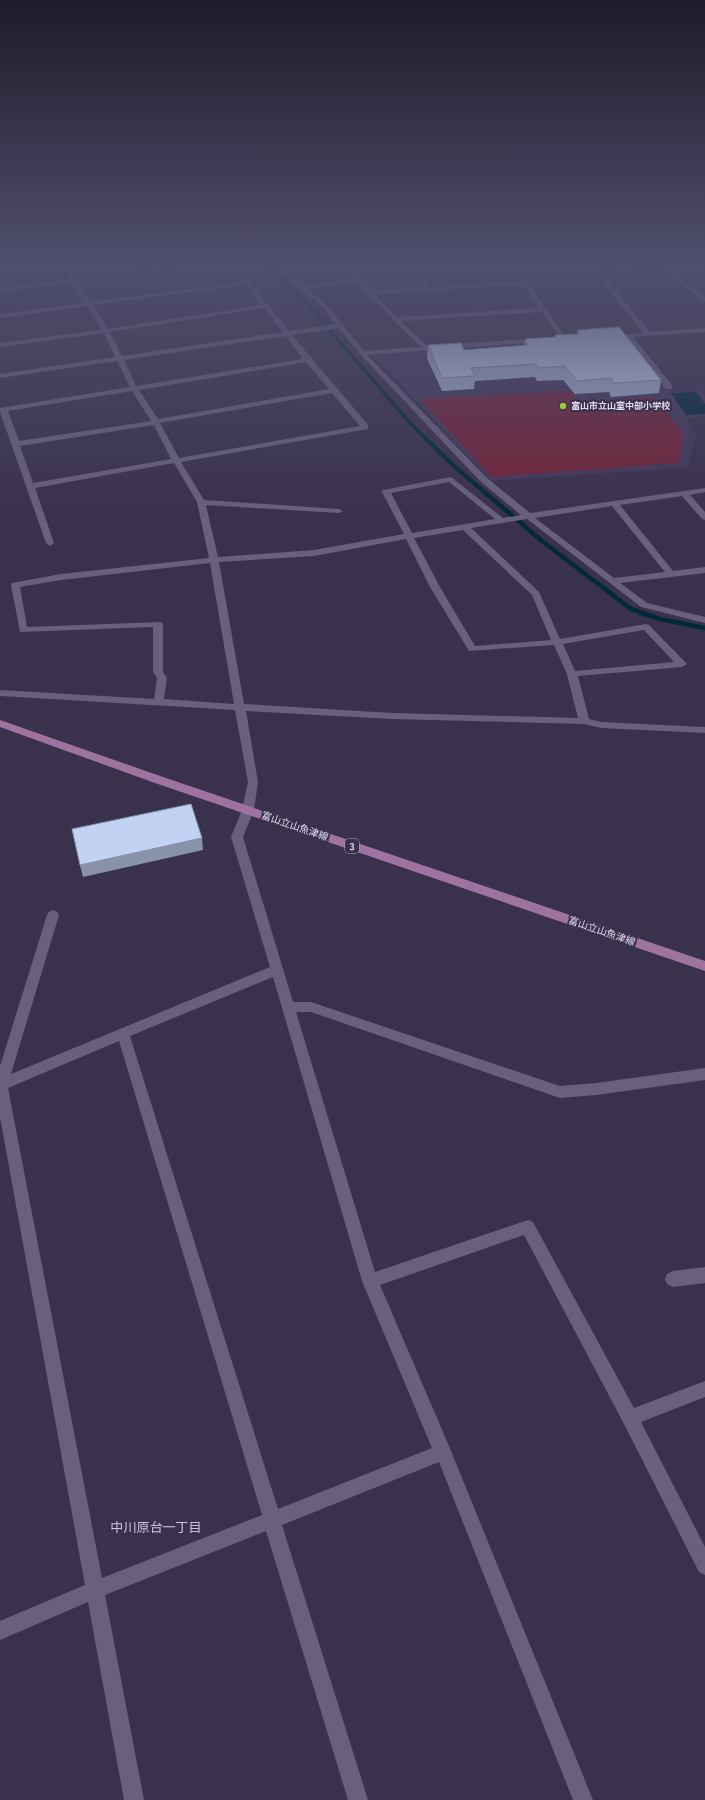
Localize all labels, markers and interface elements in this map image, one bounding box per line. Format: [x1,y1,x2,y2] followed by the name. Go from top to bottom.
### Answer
[558,401,568,411] marker: 富山市立山室中部小学校
[571,401,671,411] place label: 富山市立山室中部小学校
[260,809,330,843] street label: 富山立山魚津線
[345,839,359,853] road number: 3
[567,914,637,948] street label: 富山立山魚津線
[110,1520,202,1535] district label: 中川原台一丁目

